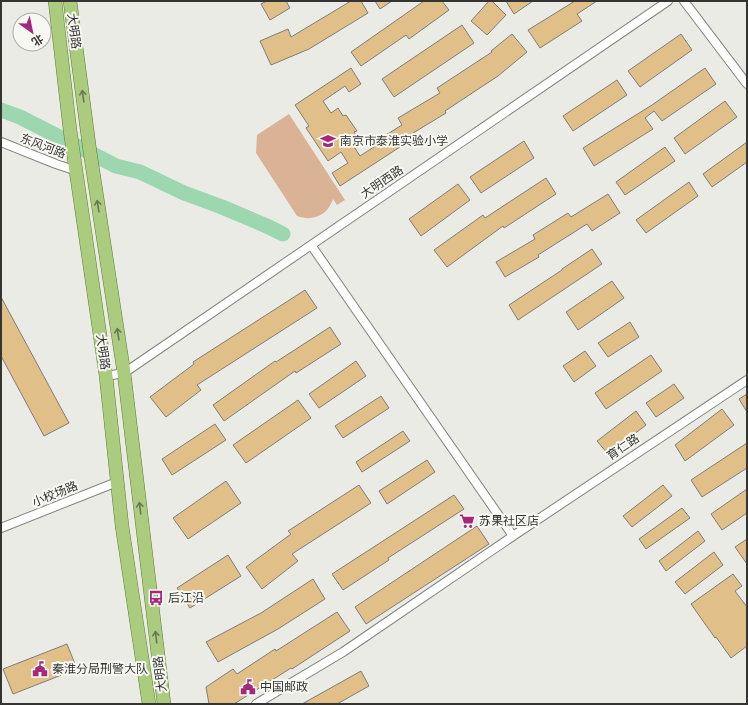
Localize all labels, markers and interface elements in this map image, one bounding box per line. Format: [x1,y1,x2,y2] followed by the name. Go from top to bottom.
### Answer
[12,12,52,52] north arrow
[65,12,83,50] street label: 大明路
[29,32,45,48] text: 北
[79,90,87,103] one-way arrow
[18,131,68,161] street label: 东风河路
[319,132,337,150] school or university icon: 南京市泰淮实验小学
[340,134,448,148] place label: 南京市泰淮实验小学
[358,163,406,201] street label: 大明西路
[94,200,102,213] one-way arrow
[114,328,122,341] one-way arrow
[94,333,112,371] street label: 大明路
[604,431,642,463] street label: 育仁路
[30,479,80,509] street label: 小校场路
[137,502,144,515] one-way arrow
[458,512,476,530] supermarket icon: 苏果社区店
[479,514,539,528] place label: 苏果社区店
[147,589,165,607] bus stop icon: 后江沿
[168,591,204,605] place label: 后江沿
[152,631,160,644] one-way arrow
[151,655,169,693] street label: 大明路
[31,660,49,678] public building icon: 秦淮分局刑警大队
[52,662,148,676] place label: 秦淮分局刑警大队
[239,678,257,696] public building icon: 中国邮政
[260,680,308,694] place label: 中国邮政

